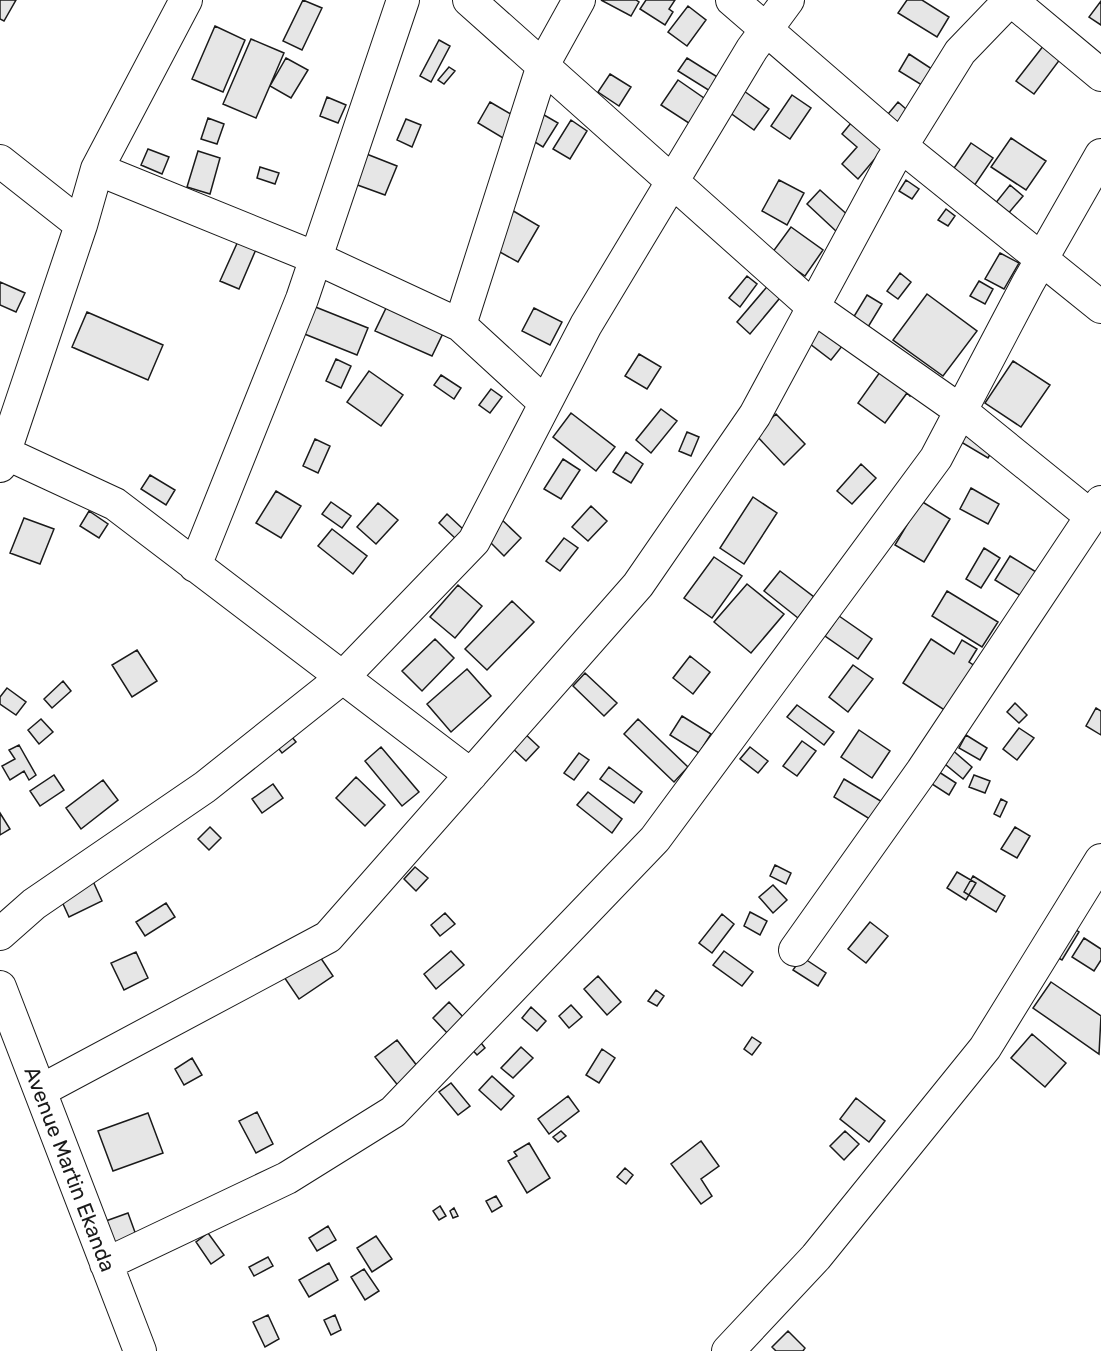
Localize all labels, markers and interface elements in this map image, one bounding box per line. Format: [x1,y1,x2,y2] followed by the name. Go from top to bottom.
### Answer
[19,1063,121,1275] street label: Avenue Martin Ekanda

